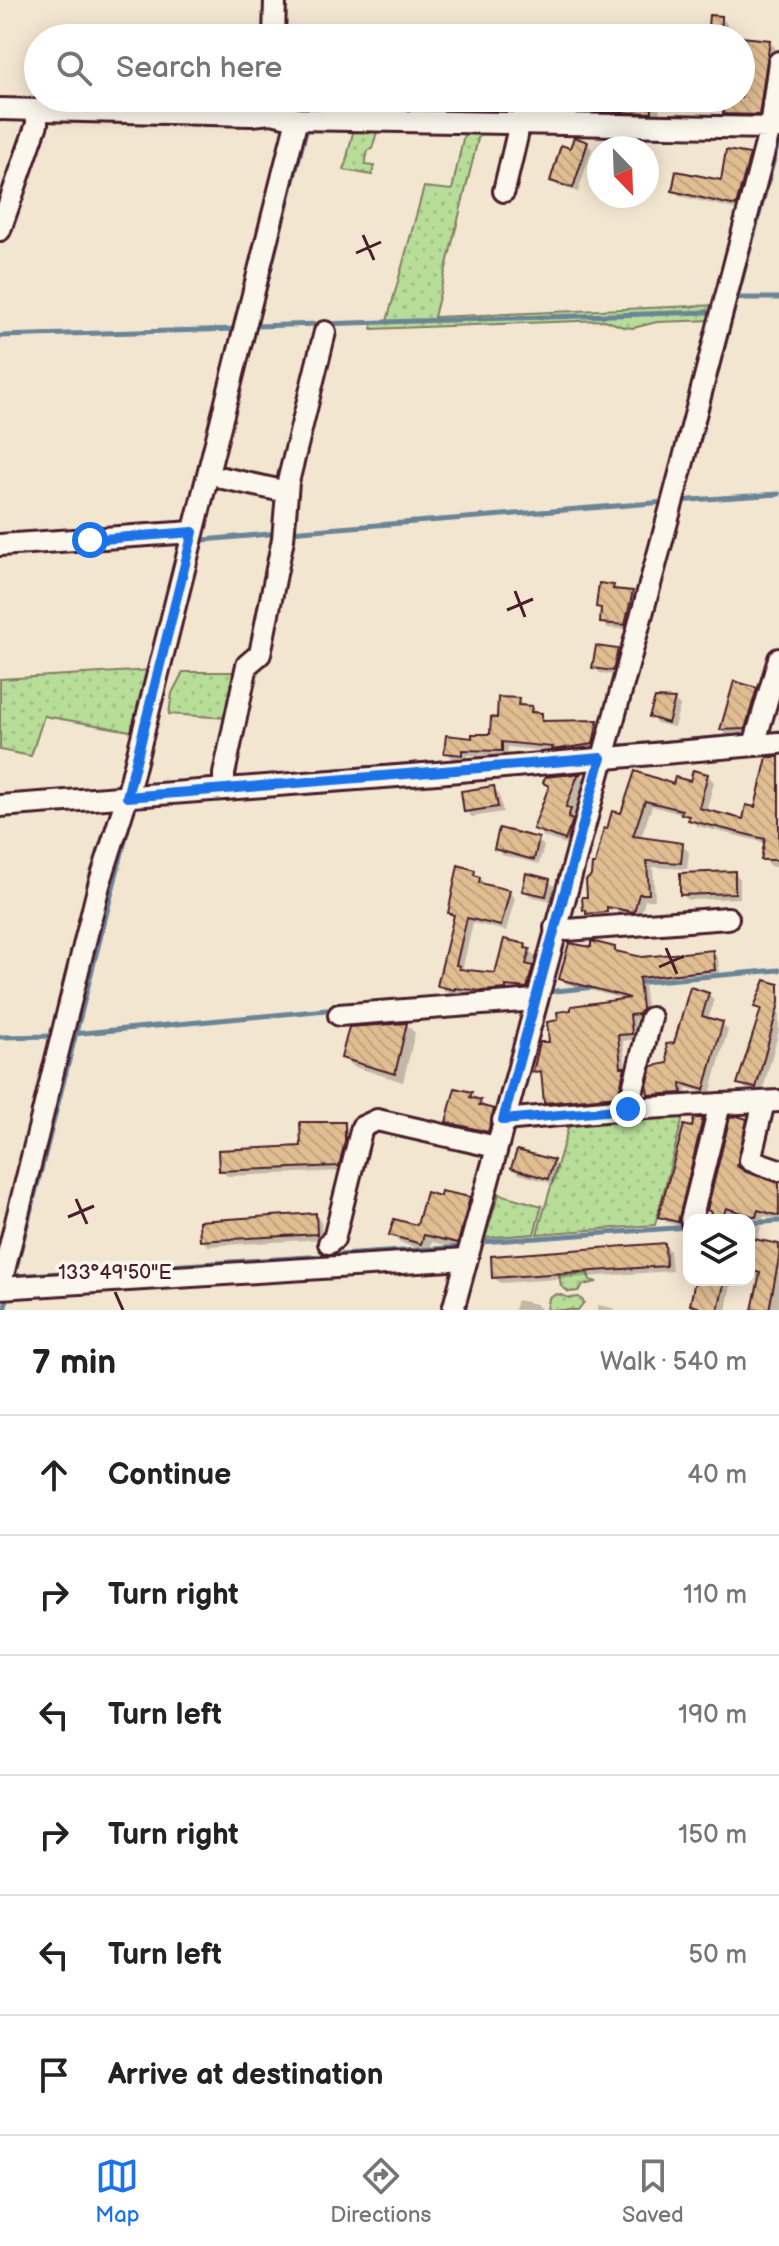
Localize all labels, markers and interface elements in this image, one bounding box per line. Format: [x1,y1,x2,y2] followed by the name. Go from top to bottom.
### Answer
[24,24,755,112] search box
[52,46,96,90] icon: search
[116,50,282,86] text: Search here
[587,136,659,208] north arrow
[72,522,108,558] route start
[610,1091,646,1127] route end
[683,1214,755,1286] map controls
[683,1214,755,1286] button: layers
[58,1261,172,1285] text: 133°49'50"E
[32,1342,116,1383] text: 7 min
[600,1347,747,1378] text: Walk · 540 m
[32,1453,76,1497] icon: ahead
[108,1457,231,1493] text: Continue
[687,1460,747,1491] text: 40 m
[32,1573,76,1617] icon: right
[108,1577,239,1613] text: Turn right
[683,1580,747,1611] text: 110 m
[32,1693,76,1737] icon: left
[108,1697,222,1733] text: Turn left
[678,1700,747,1731] text: 190 m
[32,1813,76,1857] icon: right
[108,1817,239,1853] text: Turn right
[678,1820,747,1851] text: 150 m
[32,1933,76,1977] icon: left
[108,1937,222,1973] text: Turn left
[688,1940,747,1971] text: 50 m
[32,2053,76,2097] icon: arrive
[108,2057,384,2093] text: Arrive at destination
[95,2154,140,2229] tab: Map
[330,2154,431,2229] tab: Directions
[622,2154,684,2229] tab: Saved

